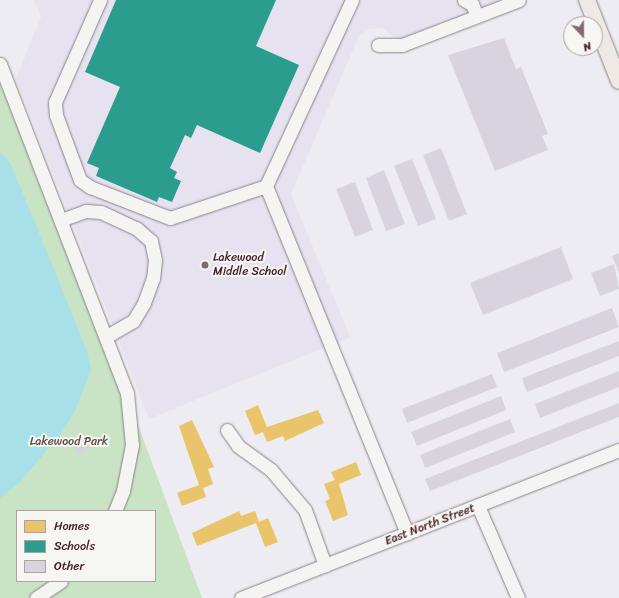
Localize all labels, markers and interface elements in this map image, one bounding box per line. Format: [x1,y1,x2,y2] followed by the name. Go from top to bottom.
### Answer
[563,16,603,56] north arrow
[580,36,594,57] text: N
[213,251,287,279] place label: Lakewood Middle School
[200,260,210,270] marker: Lakewood Middle School
[30,435,108,449] park label: Lakewood Park
[383,501,477,549] street label: East North Street
[16,510,156,582] legend
[54,515,90,537] text: Homes
[54,535,95,557] text: Schools
[54,555,84,577] text: Other

